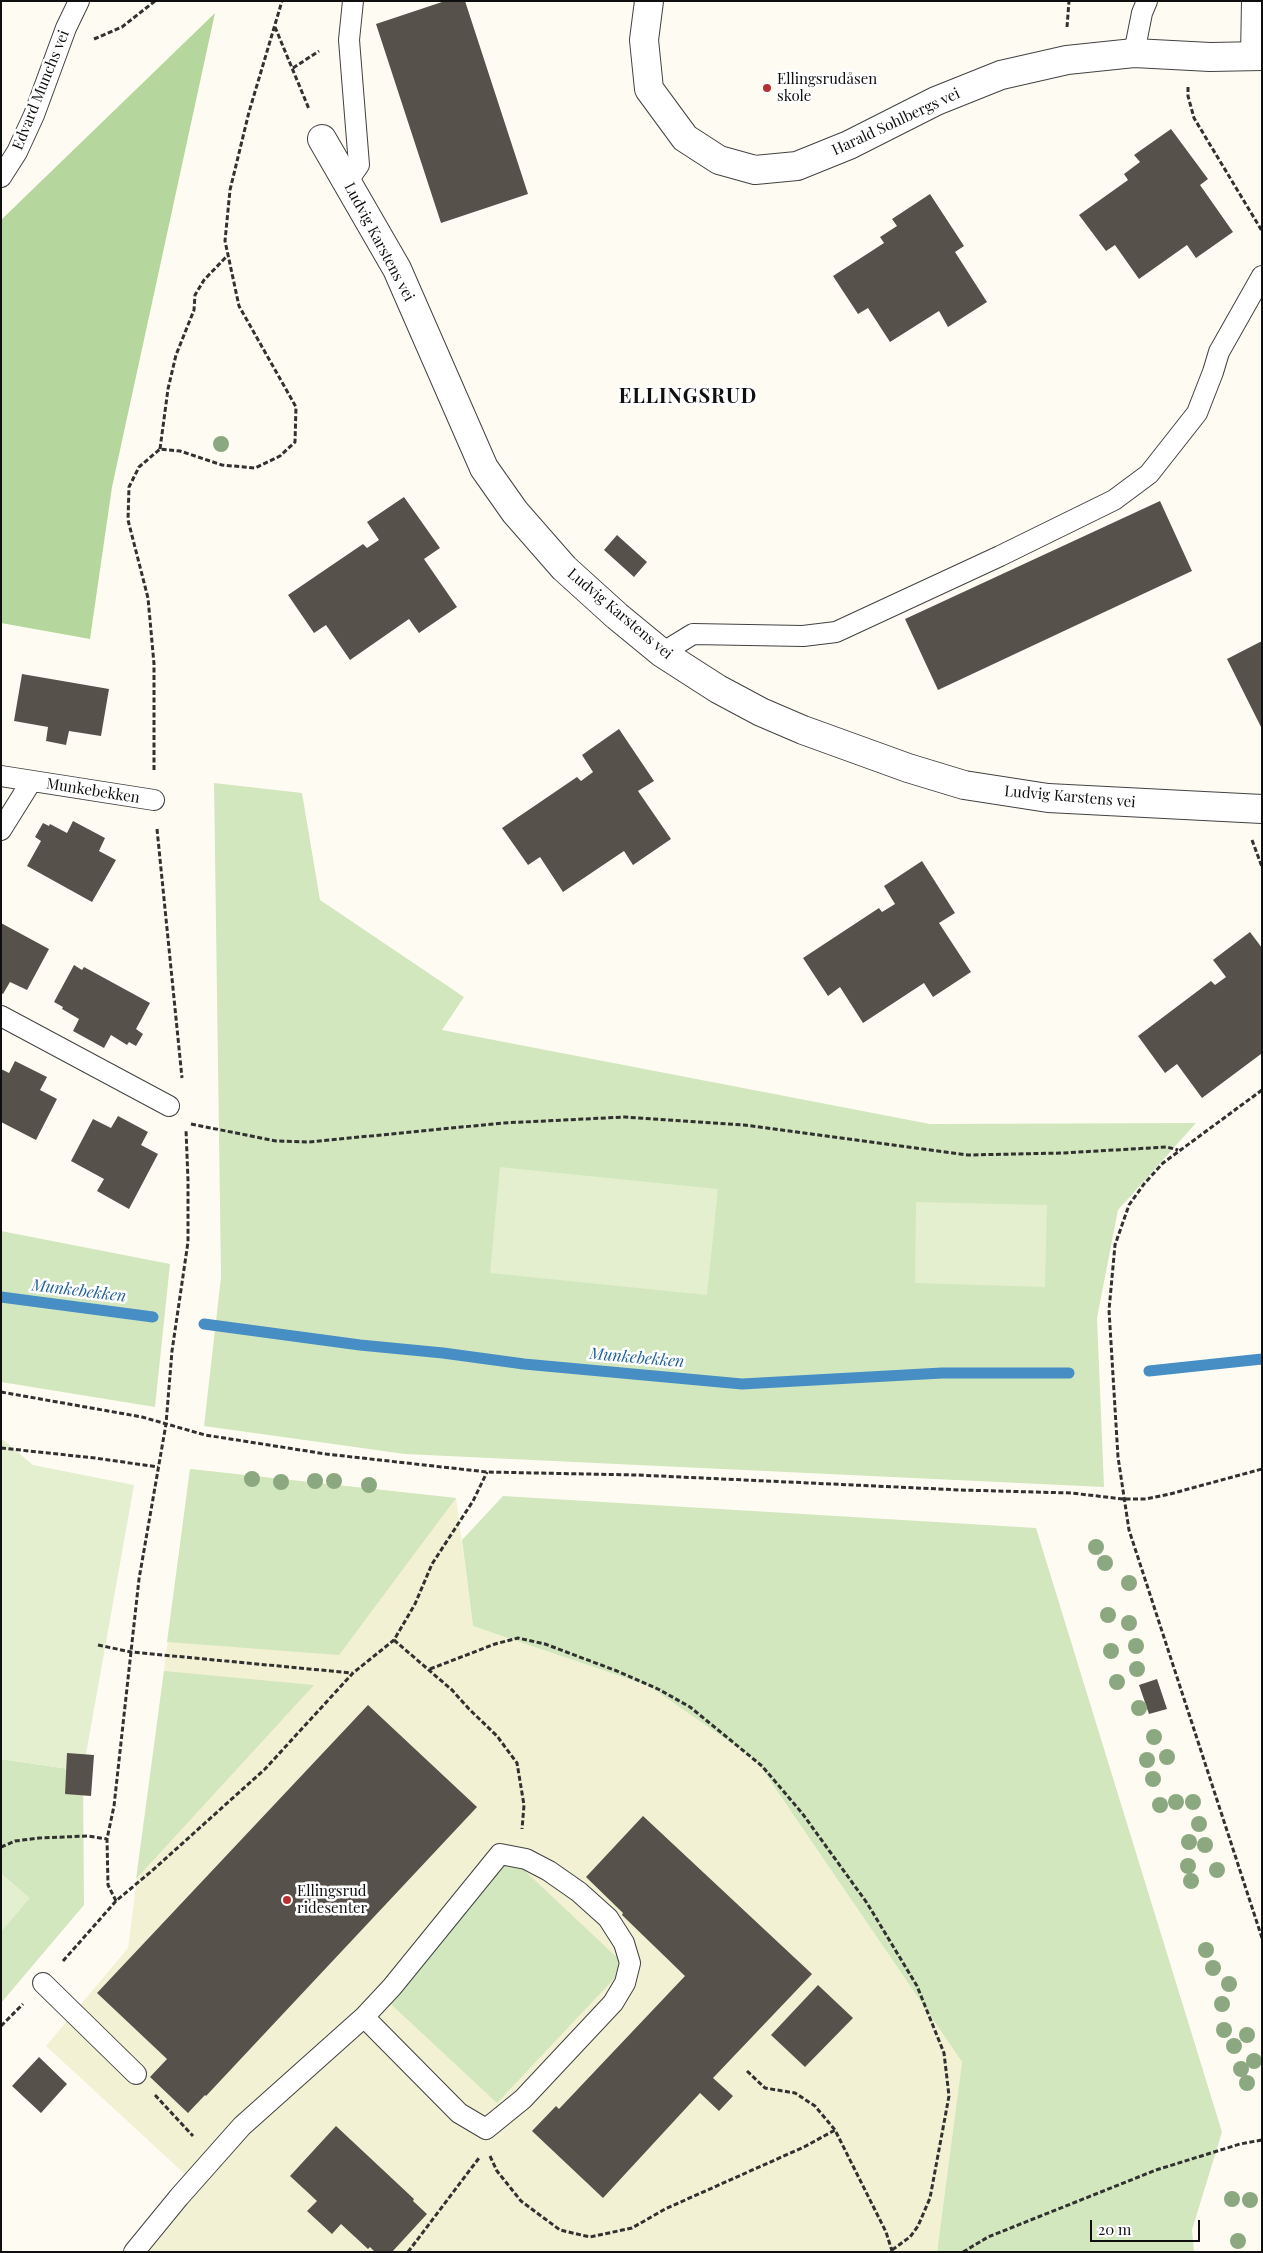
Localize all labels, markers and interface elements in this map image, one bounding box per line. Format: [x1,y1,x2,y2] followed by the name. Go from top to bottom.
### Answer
[9,27,73,153] street label: Edvard Munchs vei
[777,70,877,105] place label: Ellingsrudåsen skole
[761,82,773,94] marker: Ellingsrudåsen skole
[829,84,963,160] street label: Harald Sohlbergs vei
[340,180,418,304] street label: Ludvig Karstens vei
[618,385,758,409] district label: ELLINGSRUD
[564,565,676,663] street label: Ludvig Karstens vei
[45,775,141,807] street label: Munkebekken
[1004,782,1136,812] street label: Ludvig Karstens vei
[31,1276,127,1306] water label: Munkebekken
[589,1344,685,1372] water label: Munkebekken
[297,1882,367,1917] place label: Ellingsrud ridesenter
[281,1894,293,1906] marker: Ellingsrud ridesenter
[1093,2210,1203,2242] scale bar
[1098,2219,1131,2239] text: 20 m

